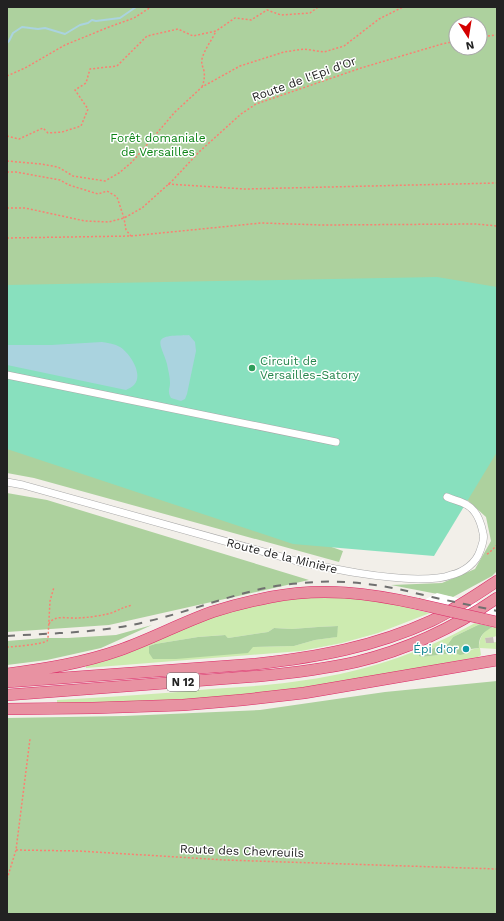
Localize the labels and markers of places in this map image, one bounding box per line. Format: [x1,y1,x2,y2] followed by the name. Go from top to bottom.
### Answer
[260,354,360,382] place label: Circuit de Versailles-Satory
[247,363,257,373] marker: Circuit de Versailles-Satory
[413,642,458,656] place label: Épi d'or
[461,644,471,654] marker: Épi d'or

